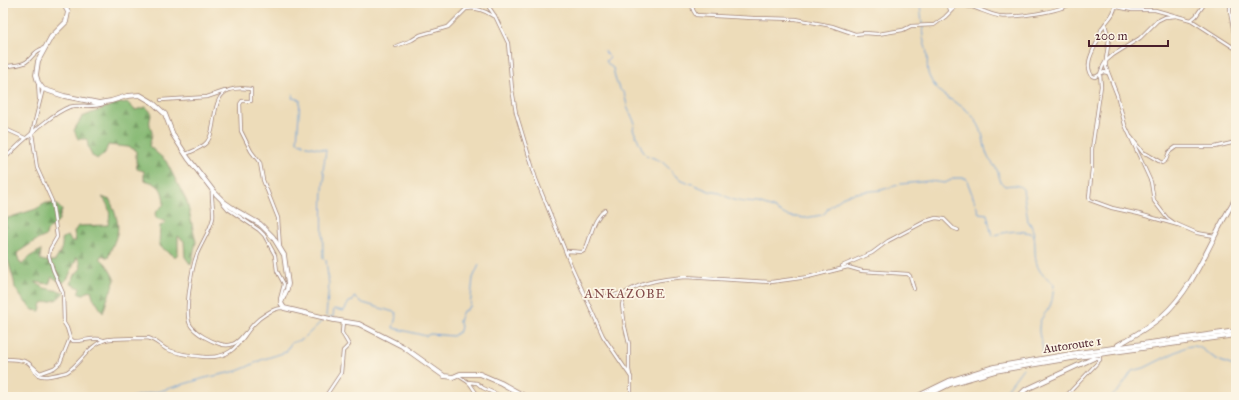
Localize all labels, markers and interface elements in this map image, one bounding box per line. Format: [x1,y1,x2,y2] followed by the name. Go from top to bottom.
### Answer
[1089,22,1168,48] scale bar
[1095,29,1128,43] text: 200 m
[583,286,666,302] district label: ANKAZOBE
[1041,334,1102,356] street label: Autoroute 1

